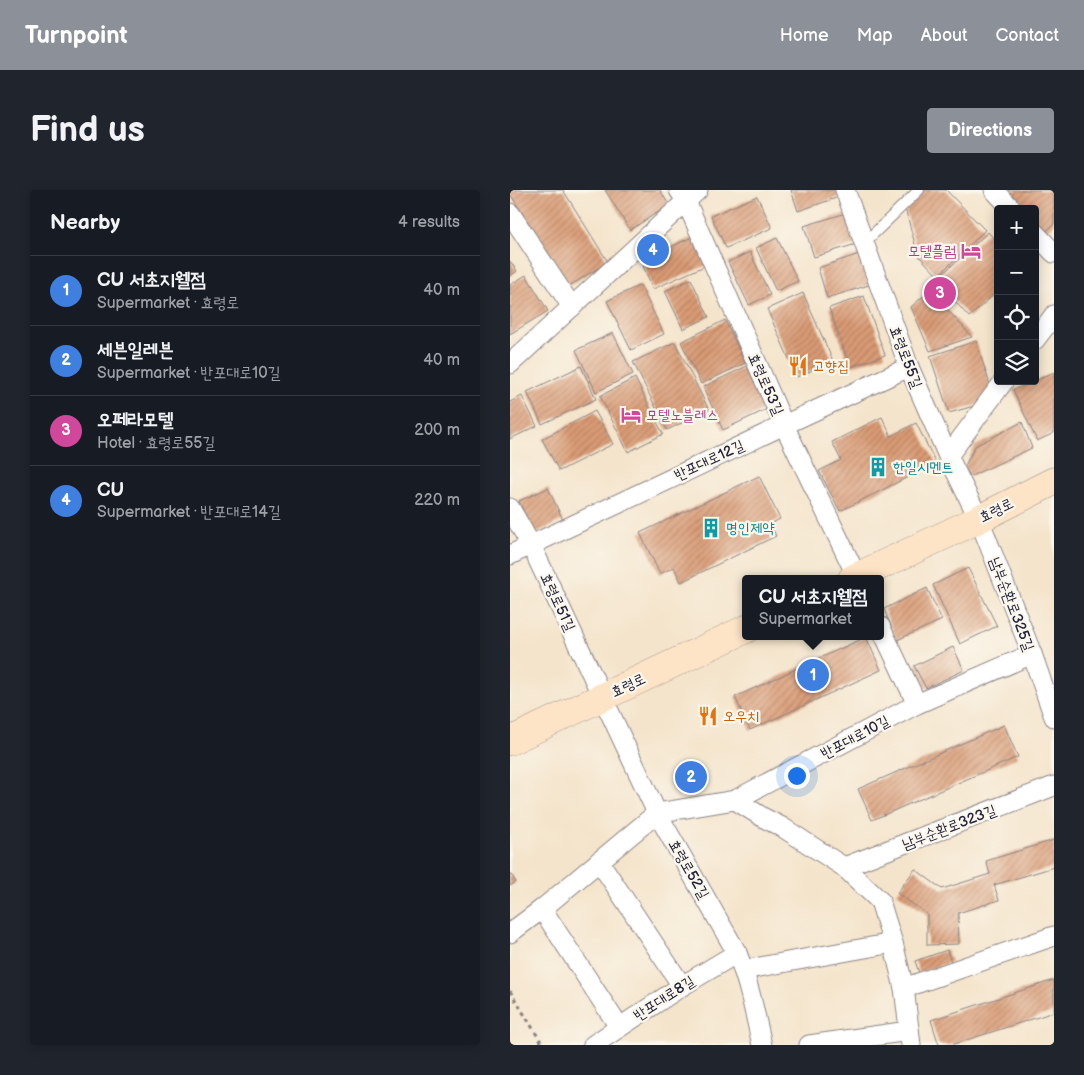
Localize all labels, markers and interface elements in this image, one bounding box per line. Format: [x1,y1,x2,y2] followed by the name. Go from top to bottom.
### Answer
[25,21,128,50] text: Turnpoint
[780,25,829,46] text: Home
[857,25,893,46] text: Map
[921,25,968,46] text: About
[996,25,1059,46] text: Contact
[927,108,1054,153] button: Directions
[30,109,145,152] text: Find us
[994,205,1039,385] map controls
[994,205,1039,250] button: +
[50,210,120,235] text: Nearby
[398,213,460,232] text: 4 results
[637,231,669,269] pin: 4
[960,240,982,262] hotel icon: 모텔플럼
[908,242,956,261] place label: 모텔플럼
[994,250,1039,295] button: −
[97,269,206,292] text: CU 서초지웰점
[924,274,956,312] pin: 3
[63,281,69,300] text: 1
[423,281,460,300] text: 40 m
[97,294,239,313] text: Supermarket · 효령로
[994,295,1039,340] button: locate
[885,323,926,391] street label: 효령로55길
[97,339,173,362] text: 세븐일레븐
[994,340,1039,385] button: layers
[743,350,788,418] street label: 효령로53길
[61,351,71,370] text: 2
[423,351,460,370] text: 40 m
[787,355,809,377] restaurant icon: 고향집
[813,357,849,376] place label: 고향집
[97,364,281,383] text: Supermarket · 반포대로10길
[620,404,642,426] hotel icon: 모텔노블레스
[646,406,718,425] place label: 모텔노블레스
[97,409,173,432] text: 오페라모텔
[61,421,71,440] text: 3
[414,421,460,440] text: 200 m
[97,434,215,453] text: Hotel · 효령로55길
[671,436,747,485] street label: 반포대로12길
[867,456,889,478] building icon: 한일시멘트
[893,458,953,477] place label: 한일시멘트
[97,479,124,502] text: CU
[61,491,71,510] text: 4
[414,491,460,510] text: 220 m
[976,494,1017,527] street label: 효령로
[97,503,281,522] text: Supermarket · 반포대로14길
[700,517,722,539] building icon: 명인제약
[726,519,775,538] place label: 명인제약
[985,555,1038,654] street label: 남부순환로325길
[536,570,579,635] street label: 효령로51길
[742,575,884,640] popup
[759,586,867,609] text: CU 서초지웰점
[759,610,852,629] text: Supermarket
[797,656,829,694] pin: 1
[608,669,649,702] street label: 효령로
[697,705,719,727] restaurant icon: 오우치
[723,707,759,726] place label: 오우치
[818,711,893,763] street label: 반포대로10길
[675,758,707,796] pin: 2
[784,763,810,789] your location
[899,801,999,854] street label: 남부순환로323길
[664,836,713,902] street label: 효령로52길
[630,972,698,1025] street label: 반포대로8길

